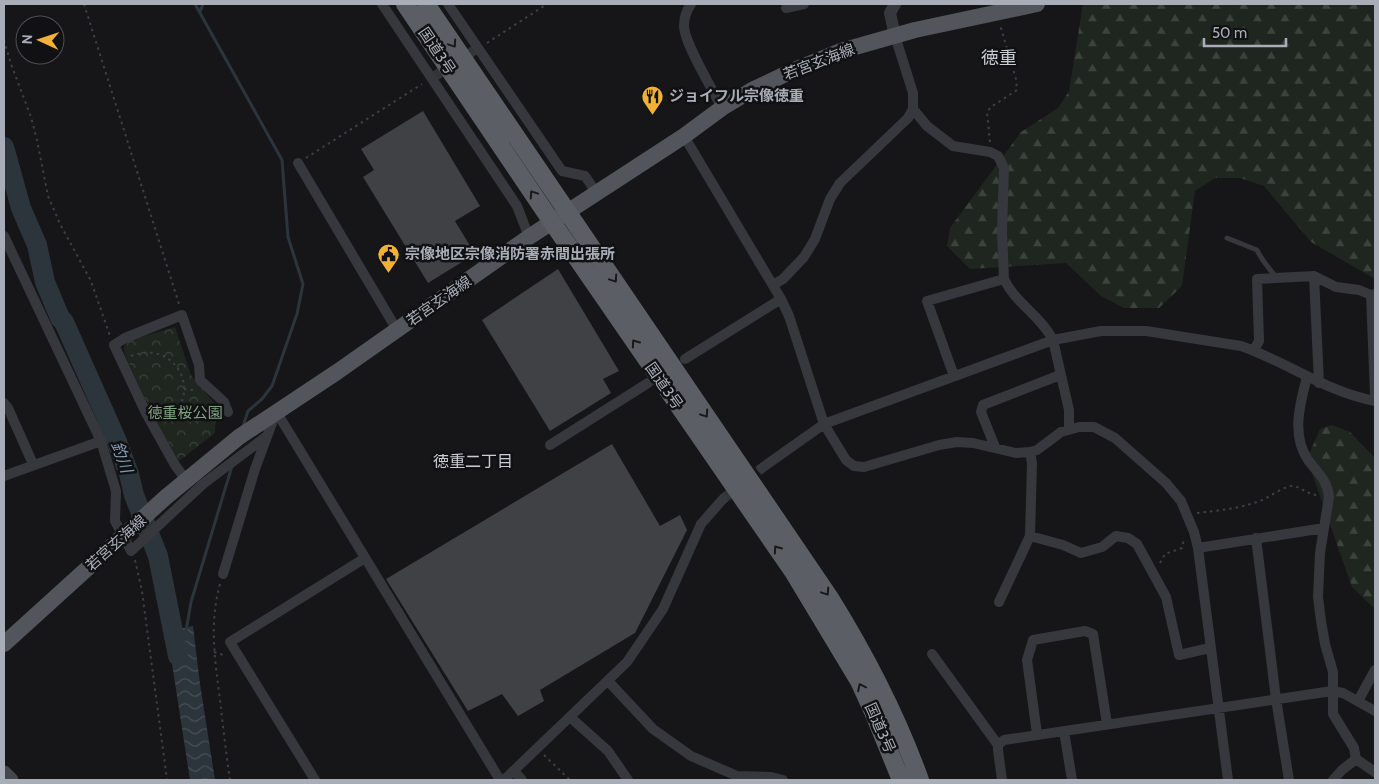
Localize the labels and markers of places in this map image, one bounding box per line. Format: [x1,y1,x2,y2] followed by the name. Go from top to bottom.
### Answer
[641,84,665,115] restaurant icon: ジョイフル宗像徳重
[669,87,804,105] place label: ジョイフル宗像徳重
[377,242,401,273] public building icon: 宗像地区宗像消防署赤間出張所
[405,245,615,263] place label: 宗像地区宗像消防署赤間出張所

